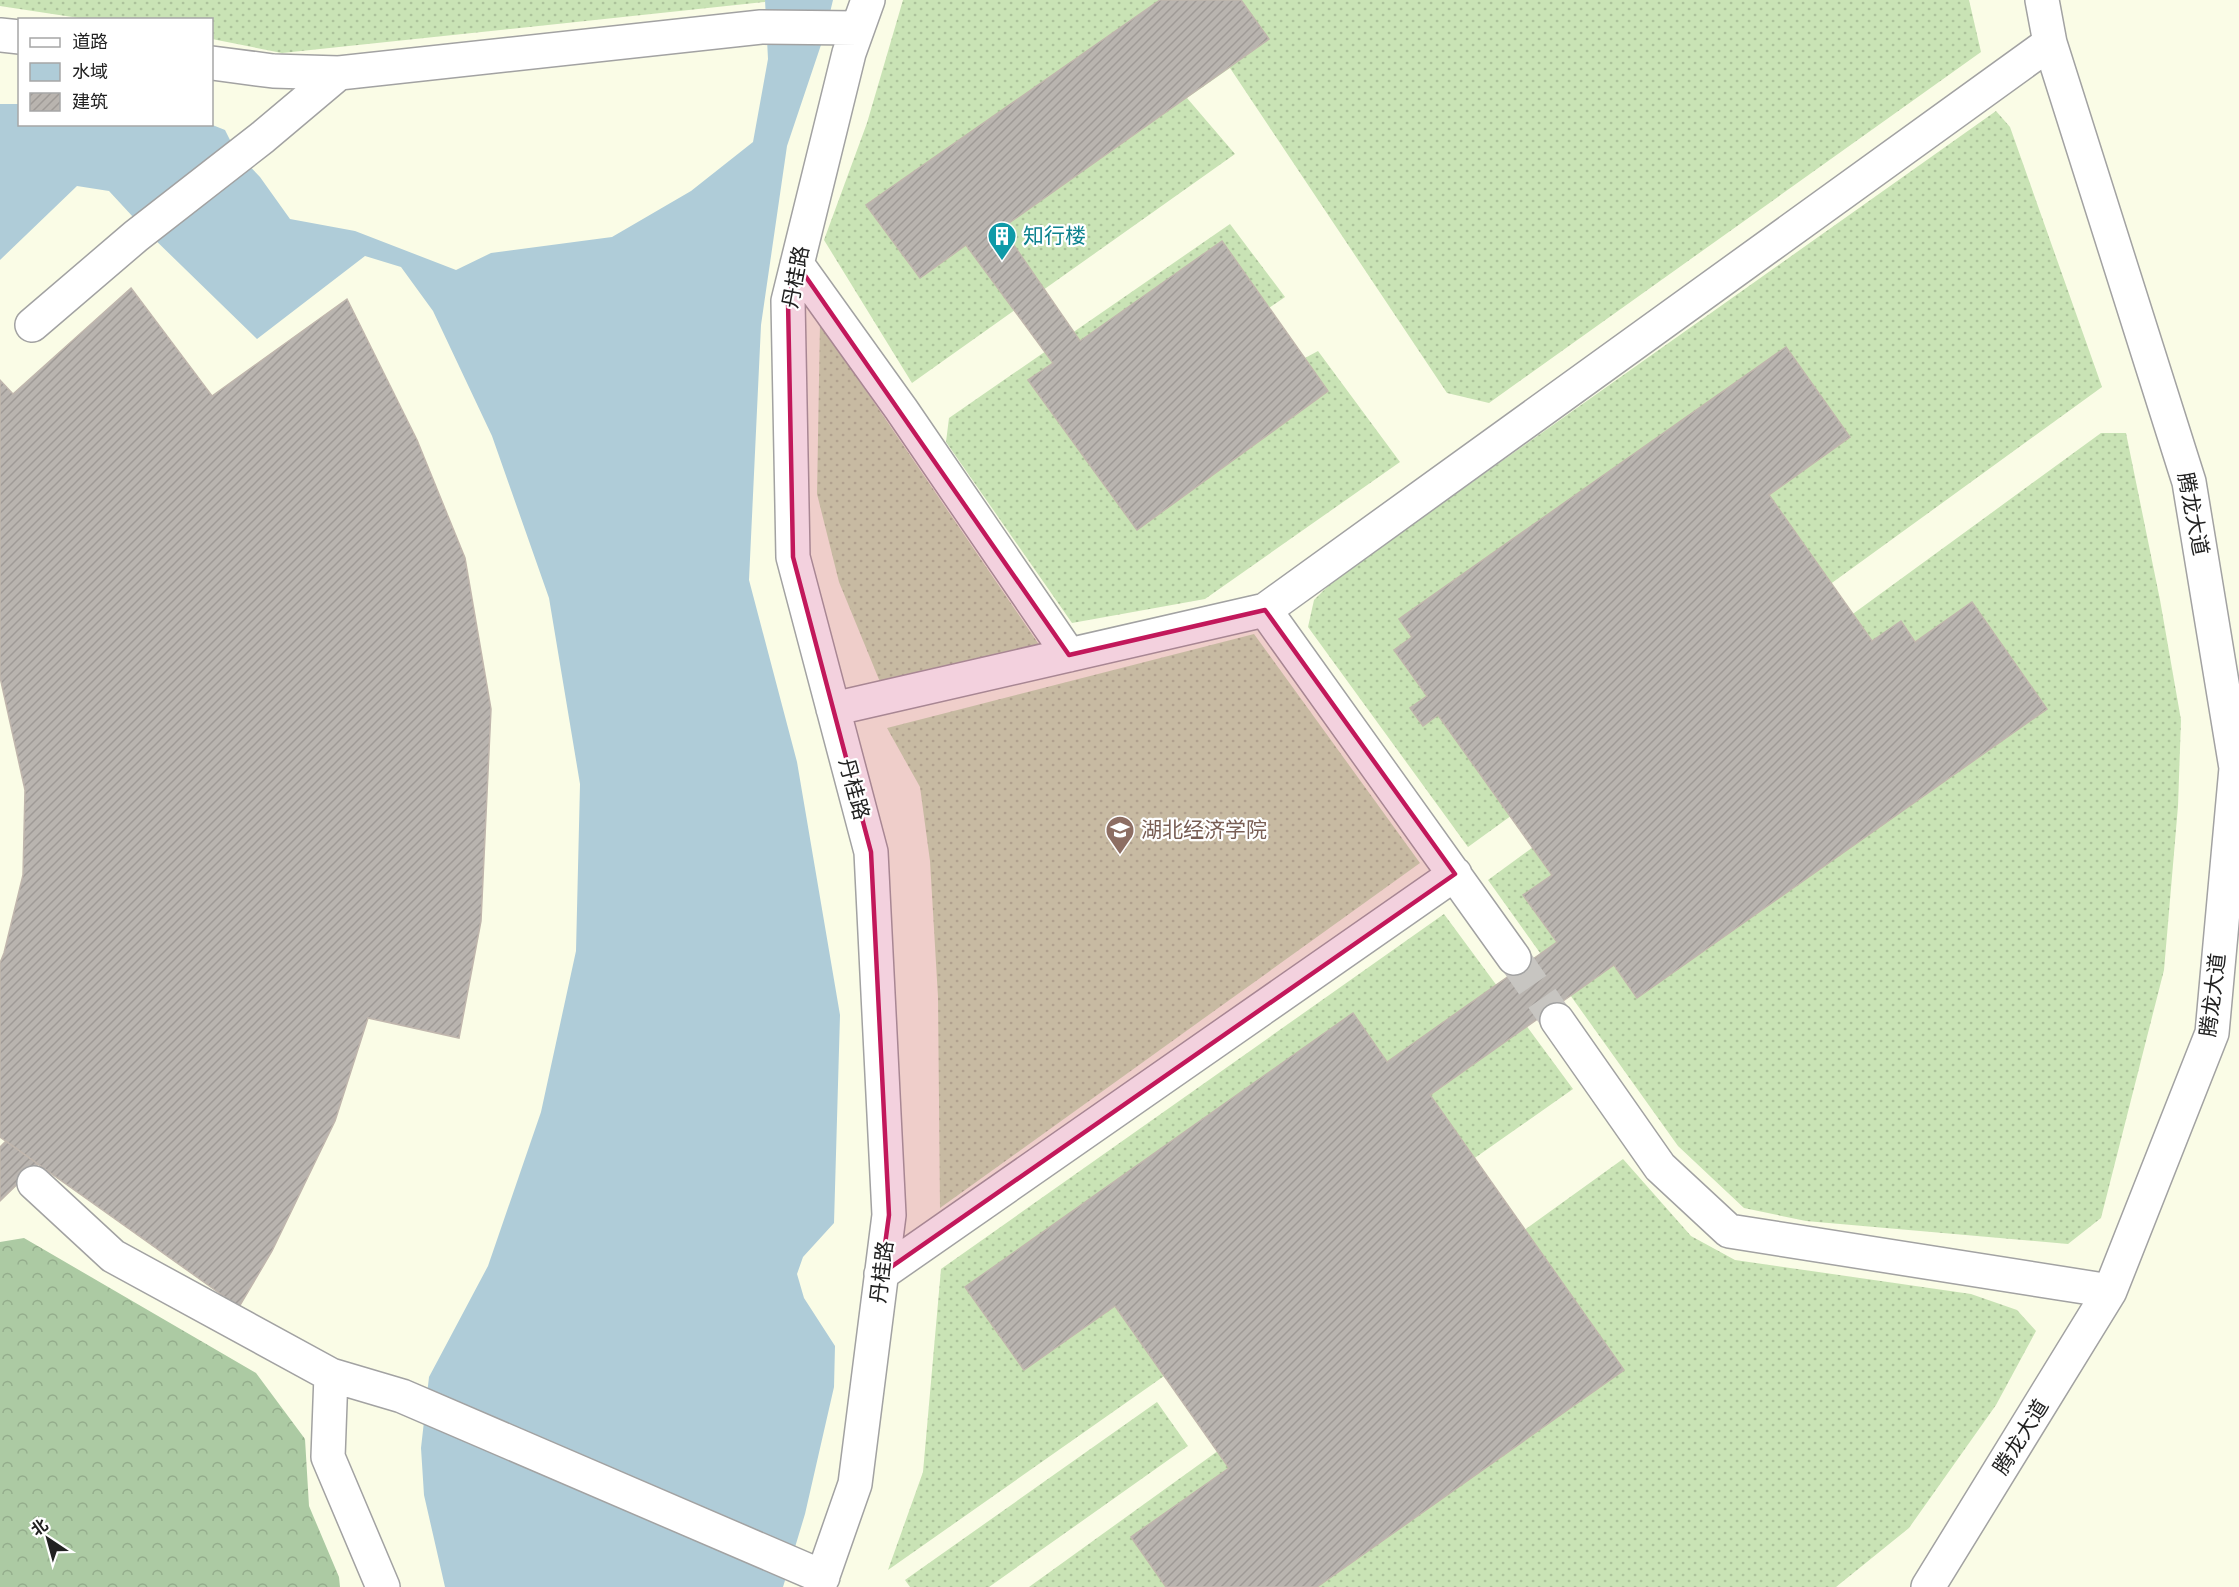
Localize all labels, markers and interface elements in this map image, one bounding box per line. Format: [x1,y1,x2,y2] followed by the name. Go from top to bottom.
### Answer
[18,18,213,126] legend
[72,31,108,53] text: 道路
[72,61,108,83] text: 水域
[72,91,108,113] text: 建筑
[986,220,1018,262] building icon: 知行楼
[1023,223,1086,249] place label: 知行楼
[777,244,815,310] street label: 丹桂路
[2172,470,2214,558] street label: 腾龙大道
[833,755,875,823] street label: 丹桂路
[1104,814,1136,856] school or university icon: 湖北经济学院
[1141,817,1267,843] place label: 湖北经济学院
[2195,952,2231,1038] street label: 腾龙大道
[865,1239,899,1305] street label: 丹桂路
[1988,1394,2054,1480] street label: 腾龙大道
[18,1509,78,1569] north arrow
[27,1515,52,1540] text: 北

